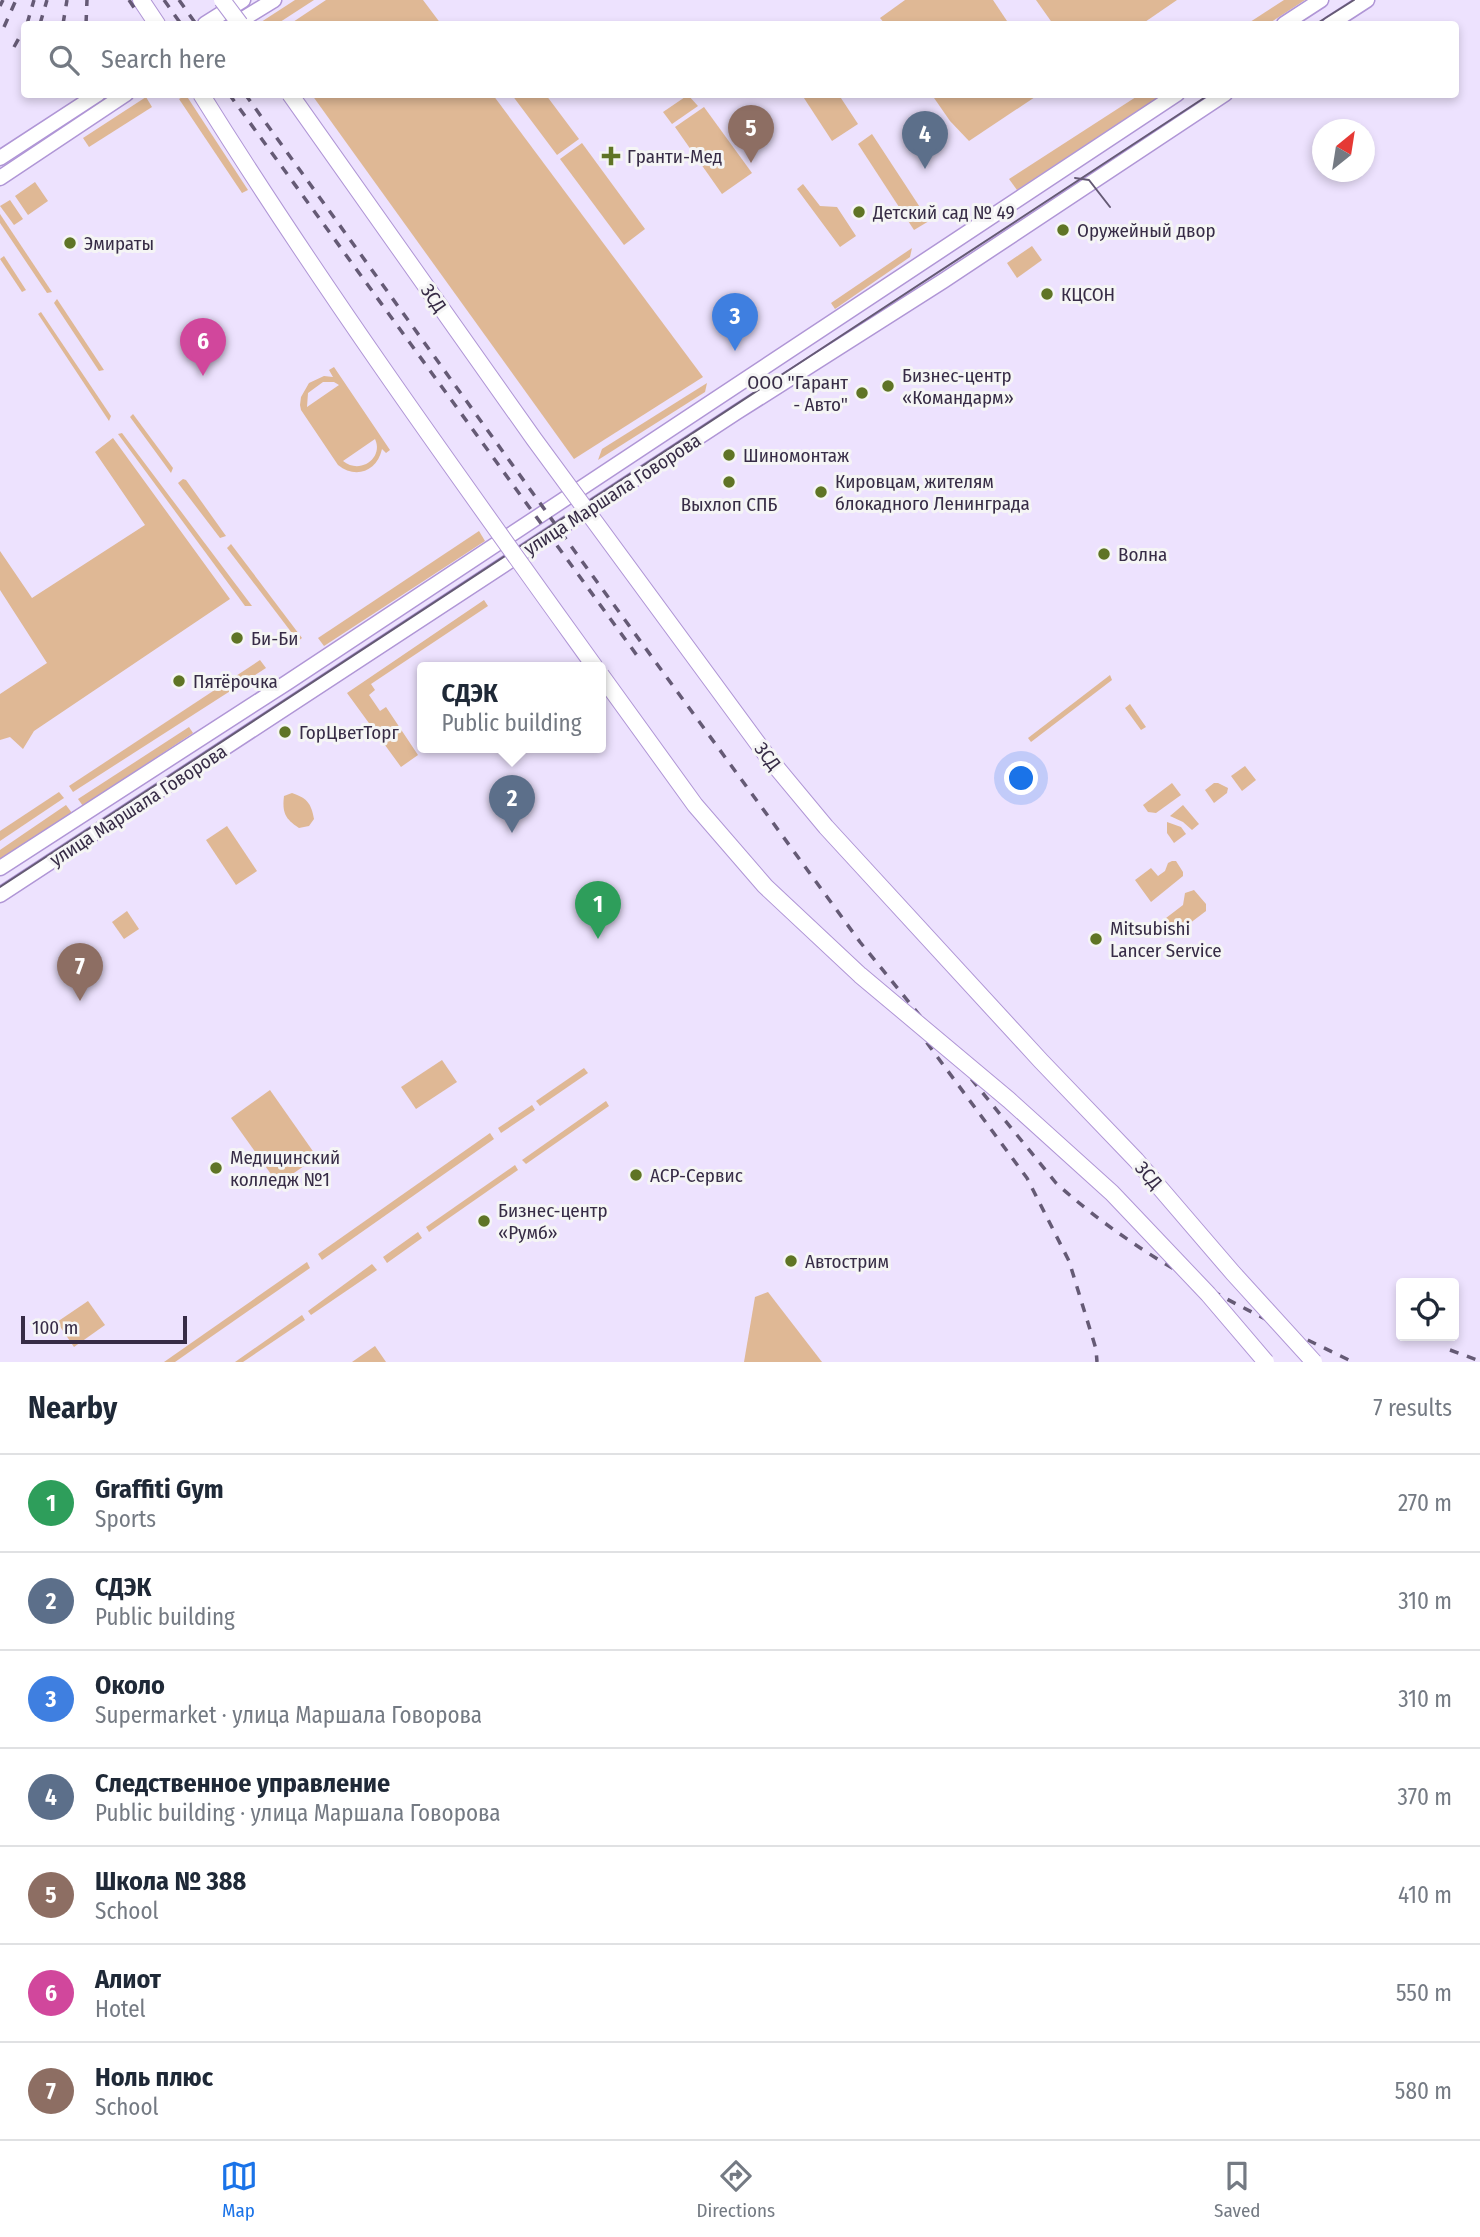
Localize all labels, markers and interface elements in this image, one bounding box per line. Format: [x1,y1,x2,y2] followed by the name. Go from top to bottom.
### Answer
[21,21,1459,98] search box
[45,41,83,79] icon: search
[101,44,226,75] text: Search here
[728,105,774,163] pin: 5
[902,111,948,169] pin: 4
[1312,119,1375,182] north arrow
[627,145,722,168] place label: Гранти-Мед
[601,146,621,166] marker: Гранти-Мед
[872,201,1015,224] place label: Детский сад № 49
[851,204,867,220] marker: Детский сад № 49
[1077,219,1216,242] place label: Оружейный двор
[1055,222,1071,238] marker: Оружейный двор
[84,232,154,255] place label: Эмираты
[62,235,78,251] marker: Эмираты
[416,280,451,317] street label: ЗСД
[1061,283,1115,306] place label: КЦСОН
[1039,286,1055,302] marker: КЦСОН
[712,293,758,351] pin: 3
[180,318,226,376] pin: 6
[902,364,1014,409] place label: Бизнес-центр «Командарм»
[747,371,848,416] place label: ООО "Гарант - Авто"
[880,378,896,394] marker: Бизнес-центр «Командарм»
[854,385,870,401] marker: ООО "Гарант - Авто"
[519,429,705,560] street label: улица Маршала Говорова
[743,444,849,467] place label: Шиномонтаж
[721,447,737,463] marker: Шиномонтаж
[835,470,1030,515] place label: Кировцам, жителям блокадного Ленинграда
[721,474,737,490] marker: Выхлоп СПБ
[813,484,829,500] marker: Кировцам, жителям блокадного Ленинграда
[681,493,777,516] place label: Выхлоп СПБ
[1118,543,1167,566] place label: Волна
[1096,546,1112,562] marker: Волна
[251,627,298,650] place label: Би-Би
[229,630,245,646] marker: Би-Би
[417,662,606,753] popup
[193,670,278,693] place label: Пятёрочка
[171,673,187,689] marker: Пятёрочка
[442,678,498,709] text: СДЭК
[442,709,581,737] text: Public building
[299,721,399,744] place label: ГорЦветТорг
[277,724,293,740] marker: ГорЦветТорг
[750,738,786,775] street label: ЗСД
[45,740,231,871] street label: улица Маршала Говорова
[1004,761,1038,795] your location
[489,775,535,833] pin: 2
[575,881,621,939] pin: 1
[1110,917,1222,962] place label: Mitsubishi Lancer Service
[1088,931,1104,947] marker: Mitsubishi Lancer Service
[57,943,103,1001] pin: 7
[230,1146,340,1191] place label: Медицинский колледж №1
[1130,1157,1167,1194] street label: ЗСД
[208,1160,224,1176] marker: Медицинский колледж №1
[650,1164,743,1187] place label: АСР-Сервис
[628,1167,644,1183] marker: АСР-Сервис
[498,1199,608,1244] place label: Бизнес-центр «Румб»
[476,1213,492,1229] marker: Бизнес-центр «Румб»
[805,1250,889,1273] place label: Автострим
[783,1253,799,1269] marker: Автострим
[1396,1278,1459,1341] map controls
[1396,1278,1459,1341] button: locate
[21,1313,187,1345] scale bar
[32,1316,78,1339] text: 100 m
[28,1390,117,1426] text: Nearby
[1373,1394,1452,1422] text: 7 results
[95,1474,224,1505] text: Graffiti Gym
[46,1489,56,1517] text: 1
[1398,1489,1452,1517] text: 270 m
[95,1505,156,1533] text: Sports
[95,1572,151,1603] text: СДЭК
[46,1587,56,1615] text: 2
[1398,1587,1452,1615] text: 310 m
[95,1603,235,1631] text: Public building
[95,1670,165,1701] text: Около
[46,1685,56,1713] text: 3
[1398,1685,1452,1713] text: 310 m
[95,1701,482,1729] text: Supermarket · улица Маршала Говорова
[95,1768,390,1799] text: Следственное управление
[45,1783,57,1811] text: 4
[1398,1783,1452,1811] text: 370 m
[95,1799,501,1827] text: Public building · улица Маршала Говорова
[95,1866,246,1897] text: Школа № 388
[45,1881,57,1909] text: 5
[1398,1881,1452,1909] text: 410 m
[95,1897,159,1925] text: School
[95,1964,161,1995] text: Алиот
[45,1979,57,2007] text: 6
[1396,1979,1452,2007] text: 550 m
[95,1995,146,2023] text: Hotel
[95,2062,213,2093] text: Ноль плюс
[46,2077,56,2105] text: 7
[1395,2077,1452,2105] text: 580 m
[95,2093,159,2121] text: School
[220,2157,258,2222] tab: Map
[697,2157,775,2222] tab: Directions
[1214,2157,1260,2222] tab: Saved

